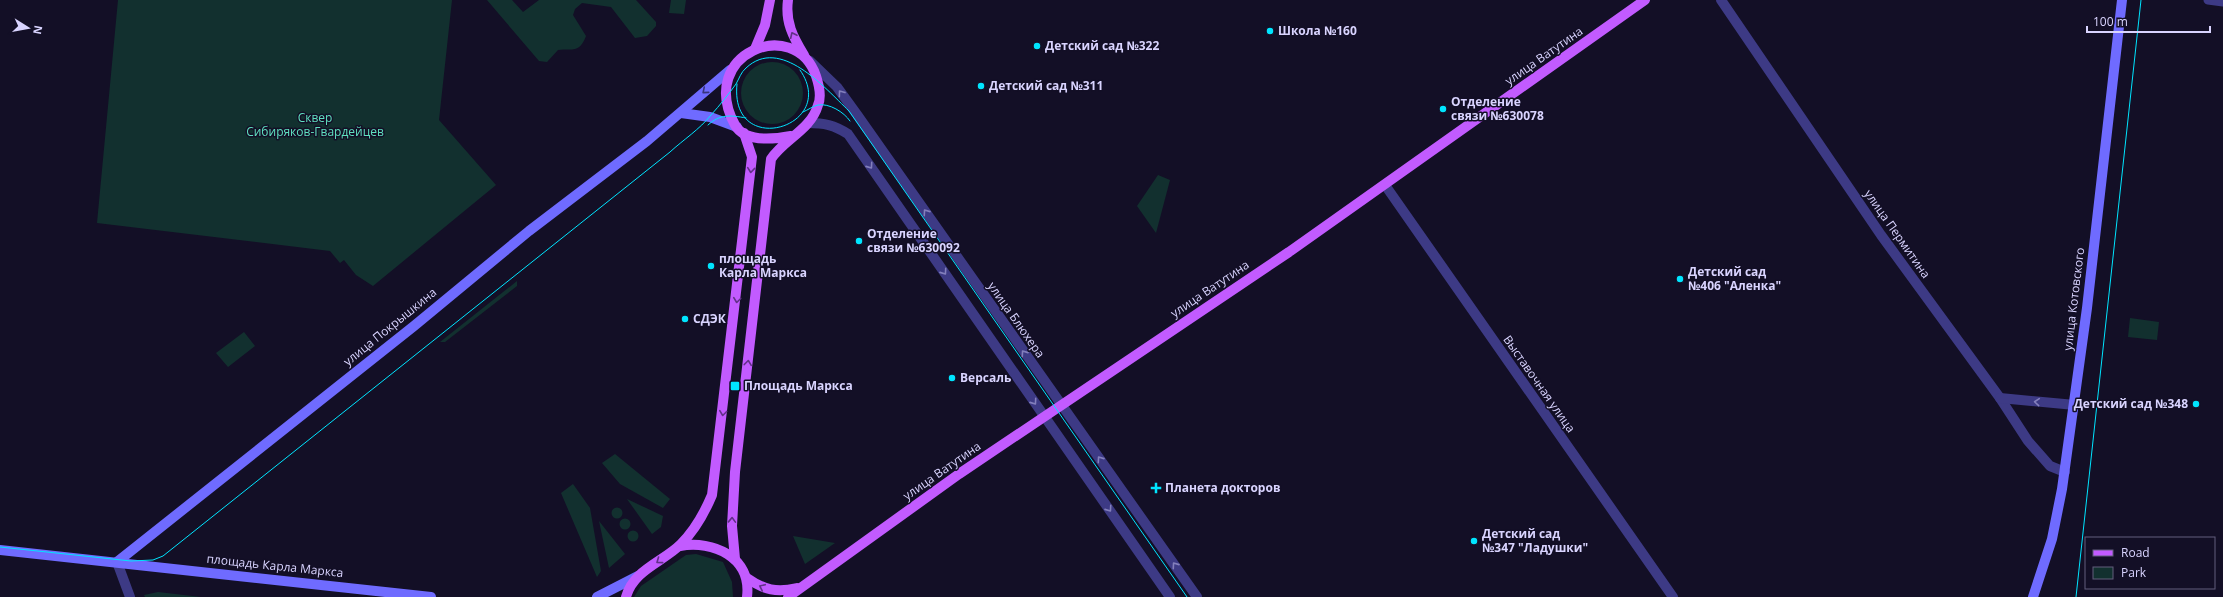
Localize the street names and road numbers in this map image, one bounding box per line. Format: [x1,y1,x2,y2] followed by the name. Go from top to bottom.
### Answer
[1501,22,1586,89] street label: улица Ватутина
[1860,186,1934,281] street label: улица Пермитина
[2059,246,2088,351] street label: улица Котовского
[1167,256,1252,321] street label: улица Ватутина
[984,278,1049,361] street label: улица Блюхера
[340,284,440,369] street label: улица Покрышкина
[1499,332,1579,436] street label: Выставочная улица
[899,437,984,504] street label: улица Ватутина
[206,550,344,581] street label: площадь Карла Маркса

